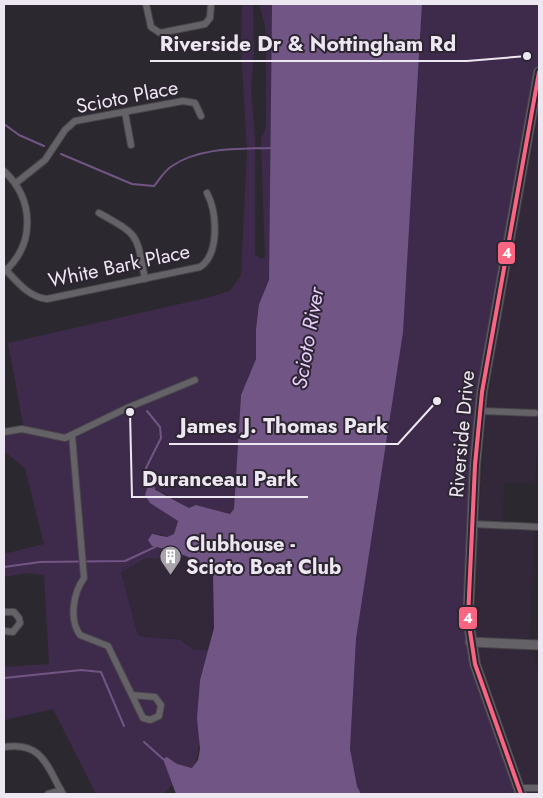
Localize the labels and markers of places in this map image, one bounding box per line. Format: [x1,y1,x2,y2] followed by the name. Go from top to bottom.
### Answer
[150,25,467,61] callout: Riverside Dr & Nottingham Rd
[169,408,398,444] callout: James J. Thomas Park
[132,461,308,497] callout: Duranceau Park
[186,530,341,582] place label: Clubhouse - Scioto Boat Club
[158,544,182,575] building icon: Clubhouse - Scioto Boat Club

